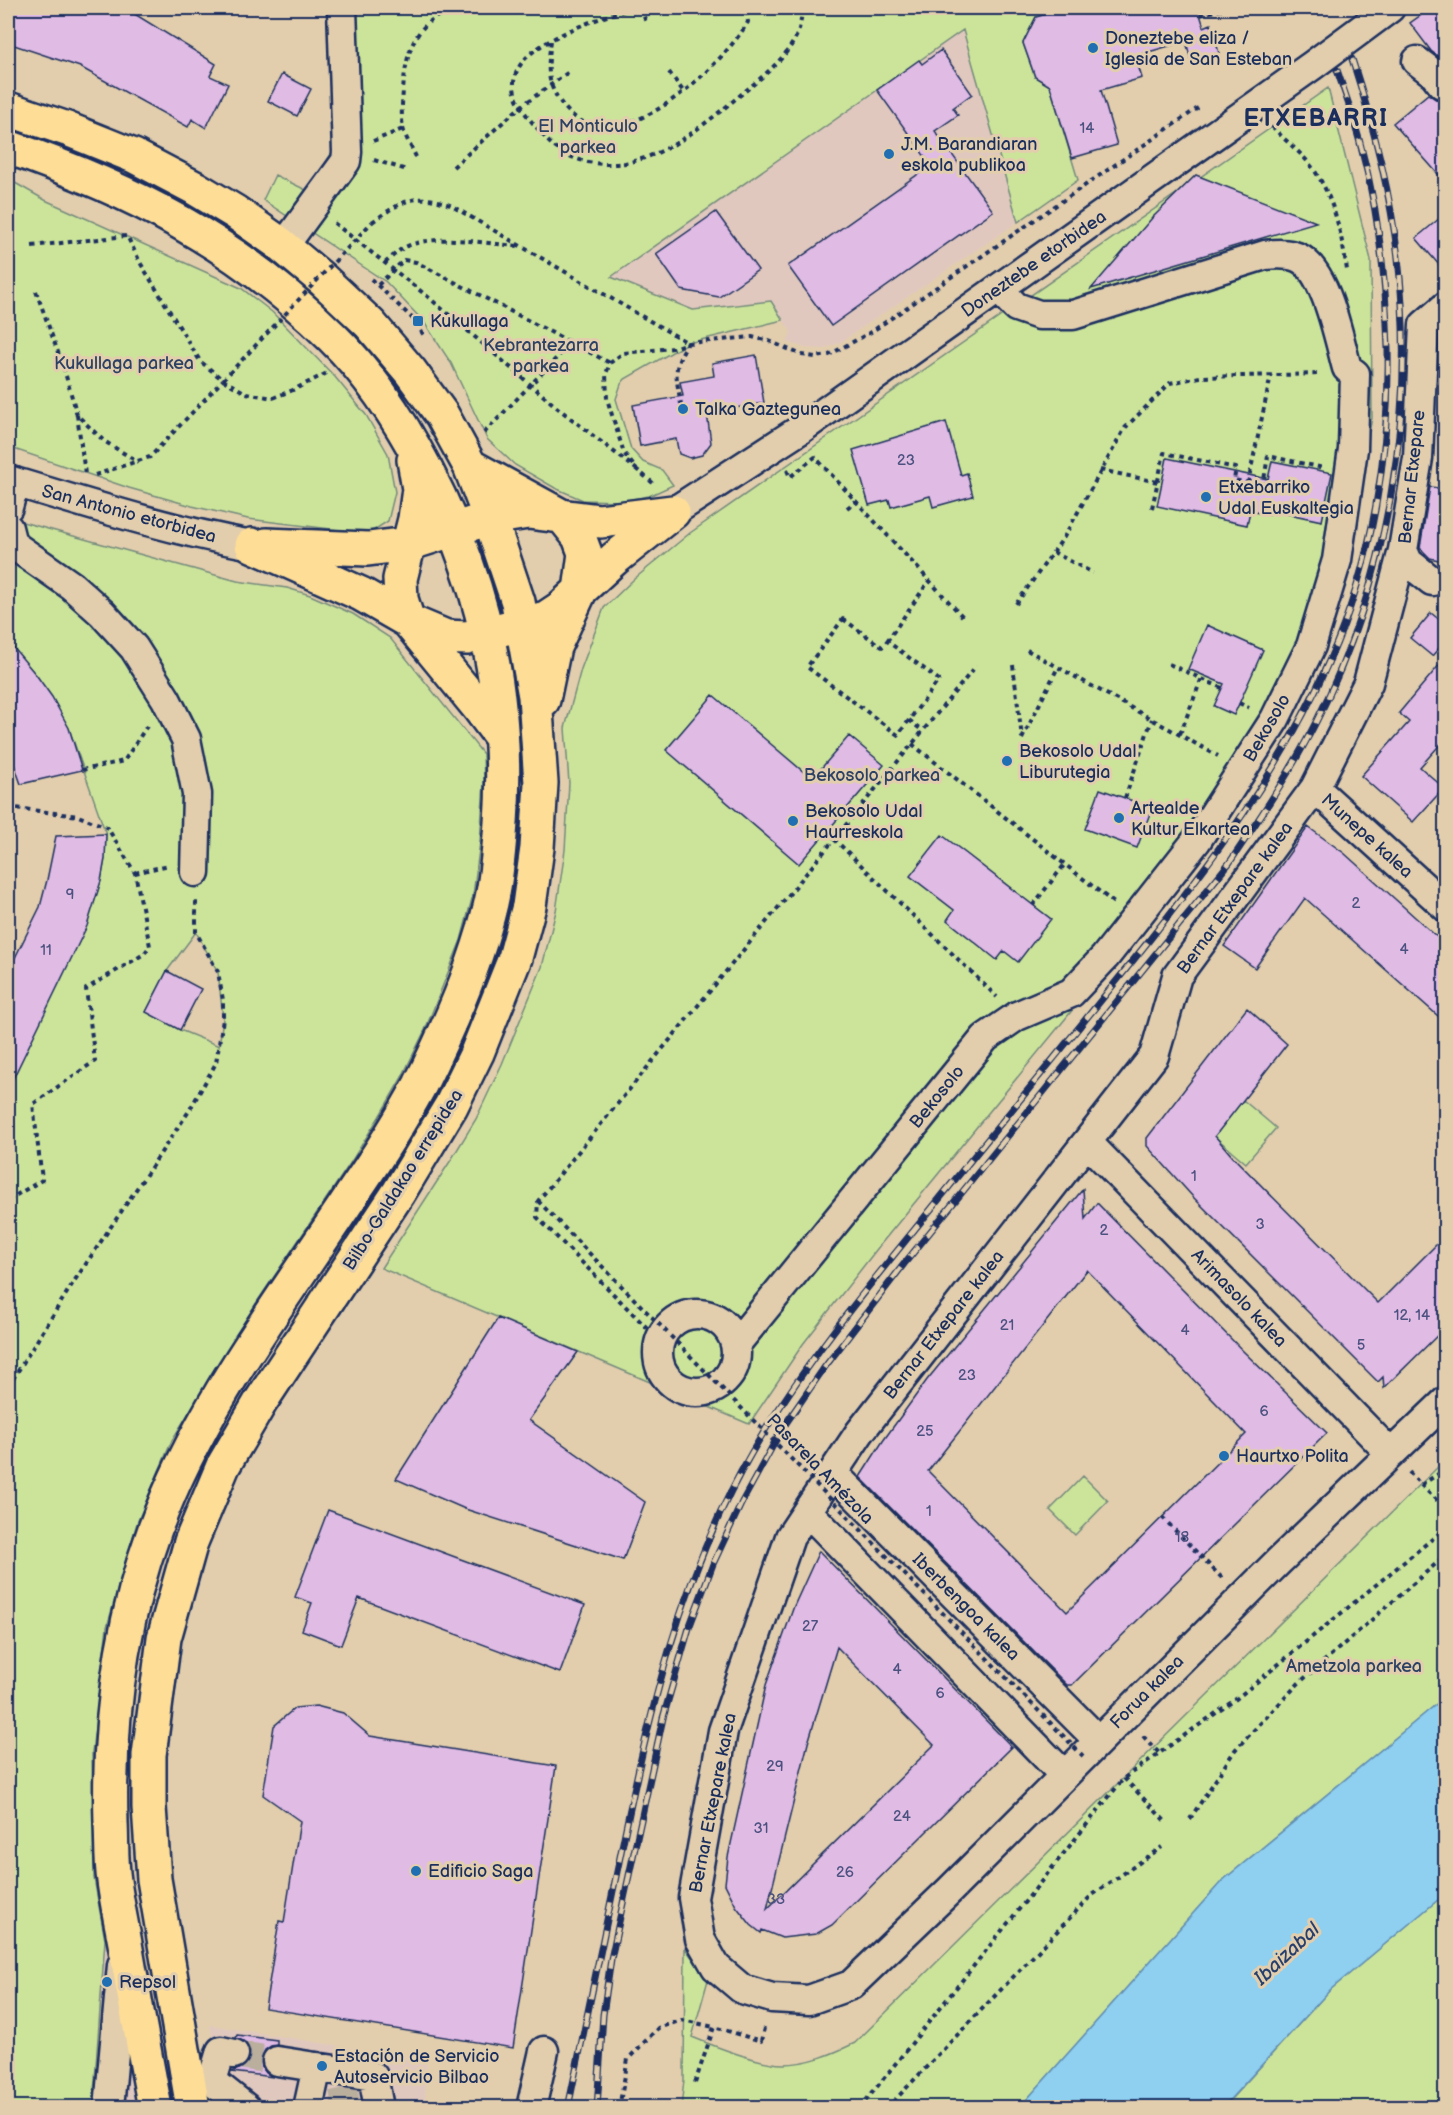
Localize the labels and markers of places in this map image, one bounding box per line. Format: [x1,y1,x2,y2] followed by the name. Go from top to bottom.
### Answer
[1105,28,1292,70] place label: Doneztebe eliza / Iglesia de San Esteban
[1086,41,1100,55] marker: Doneztebe eliza / Iglesia de San Esteban
[901,134,1037,176] place label: J.M. Barandiaran eskola publikoa
[882,147,896,161] marker: J.M. Barandiaran eskola publikoa
[430,311,509,332] place label: Kukullaga
[411,314,425,328] marker: Kukullaga
[695,399,841,420] place label: Talka Gaztegunea
[676,402,690,416] marker: Talka Gaztegunea
[1218,477,1354,519] place label: Etxebarriko Udal Euskaltegia
[1199,490,1213,504] marker: Etxebarriko Udal Euskaltegia
[1019,741,1137,783] place label: Bekosolo Udal Liburutegia
[1000,754,1014,768] marker: Bekosolo Udal Liburutegia
[1131,798,1250,840] place label: Artealde Kultur Elkartea
[805,801,923,843] place label: Bekosolo Udal Haurreskola
[1112,811,1126,825] marker: Artealde Kultur Elkartea
[786,814,800,828] marker: Bekosolo Udal Haurreskola
[1236,1446,1349,1467] place label: Haurtxo Polita
[1217,1449,1231,1463] marker: Haurtxo Polita
[428,1861,533,1882] place label: Edificio Saga
[409,1864,423,1878] marker: Edificio Saga
[119,1972,176,1993] place label: Repsol
[100,1975,114,1989] marker: Repsol
[334,2046,499,2088] place label: Estación de Servicio Autoservicio Bilbao
[315,2059,329,2073] marker: Estación de Servicio Autoservicio Bilbao

